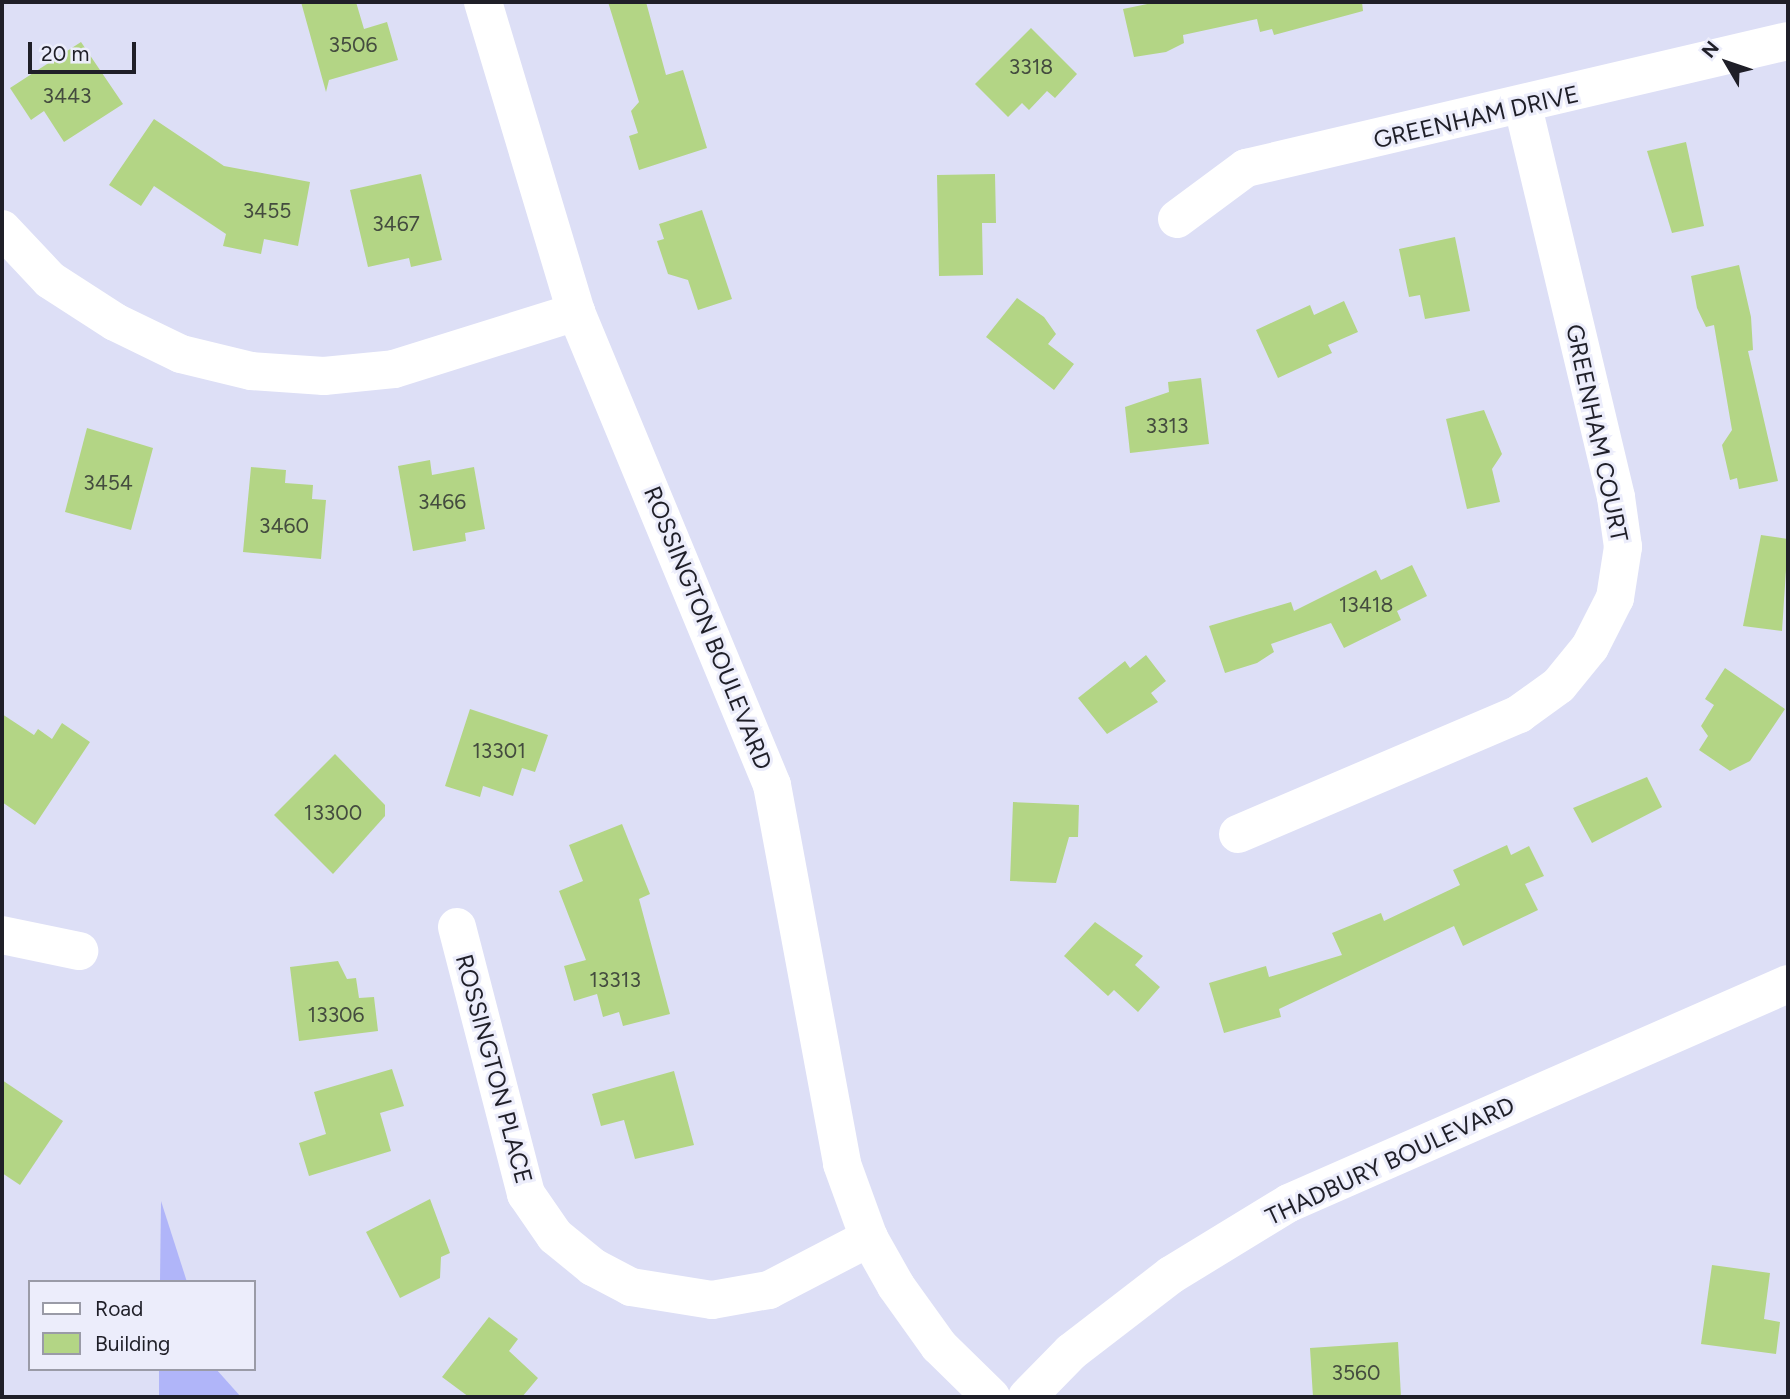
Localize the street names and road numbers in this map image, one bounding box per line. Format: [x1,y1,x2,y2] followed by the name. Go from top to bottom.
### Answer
[1371,79,1581,155] street label: GREENHAM DRIVE
[1560,322,1634,544] street label: GREENHAM COURT
[638,482,778,774] street label: ROSSINGTON BOULEVARD
[449,951,539,1187] street label: ROSSINGTON PLACE
[1261,1091,1519,1231] street label: THADBURY BOULEVARD

